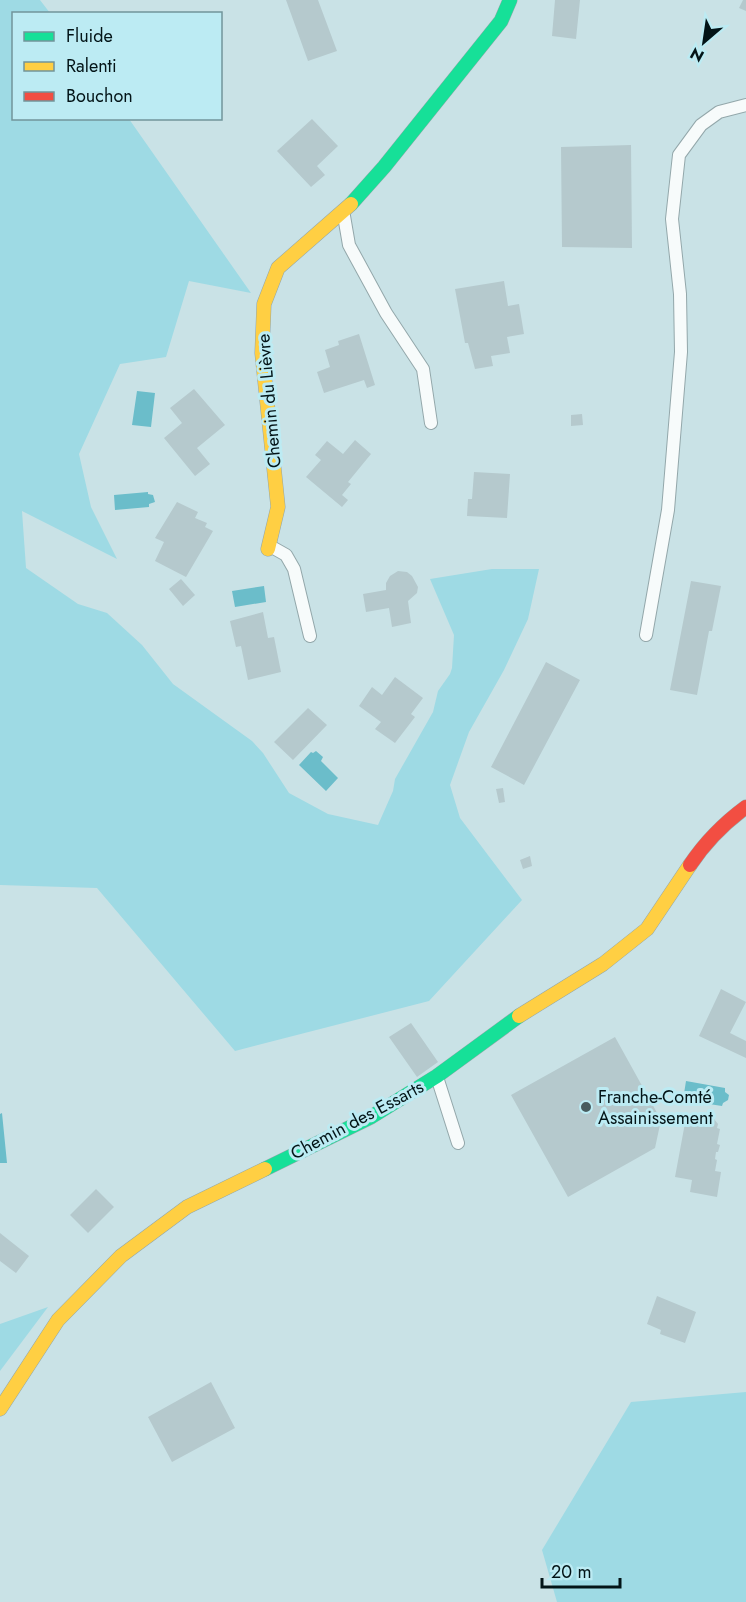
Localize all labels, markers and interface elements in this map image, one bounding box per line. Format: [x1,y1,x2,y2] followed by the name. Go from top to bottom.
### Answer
[12,12,222,120] legend
[674,12,734,72] north arrow
[66,23,113,49] text: Fluide
[686,42,708,68] text: N
[66,53,117,79] text: Ralenti
[66,83,133,109] text: Bouchon
[250,333,288,469] street label: Chemin du Lièvre
[286,1074,428,1166] street label: Chemin des Essarts
[598,1084,713,1131] place label: Franche-Comté Assainissement
[579,1100,593,1114] marker: Franche-Comté Assainissement
[542,1551,620,1589] scale bar
[551,1559,591,1585] text: 20 m

